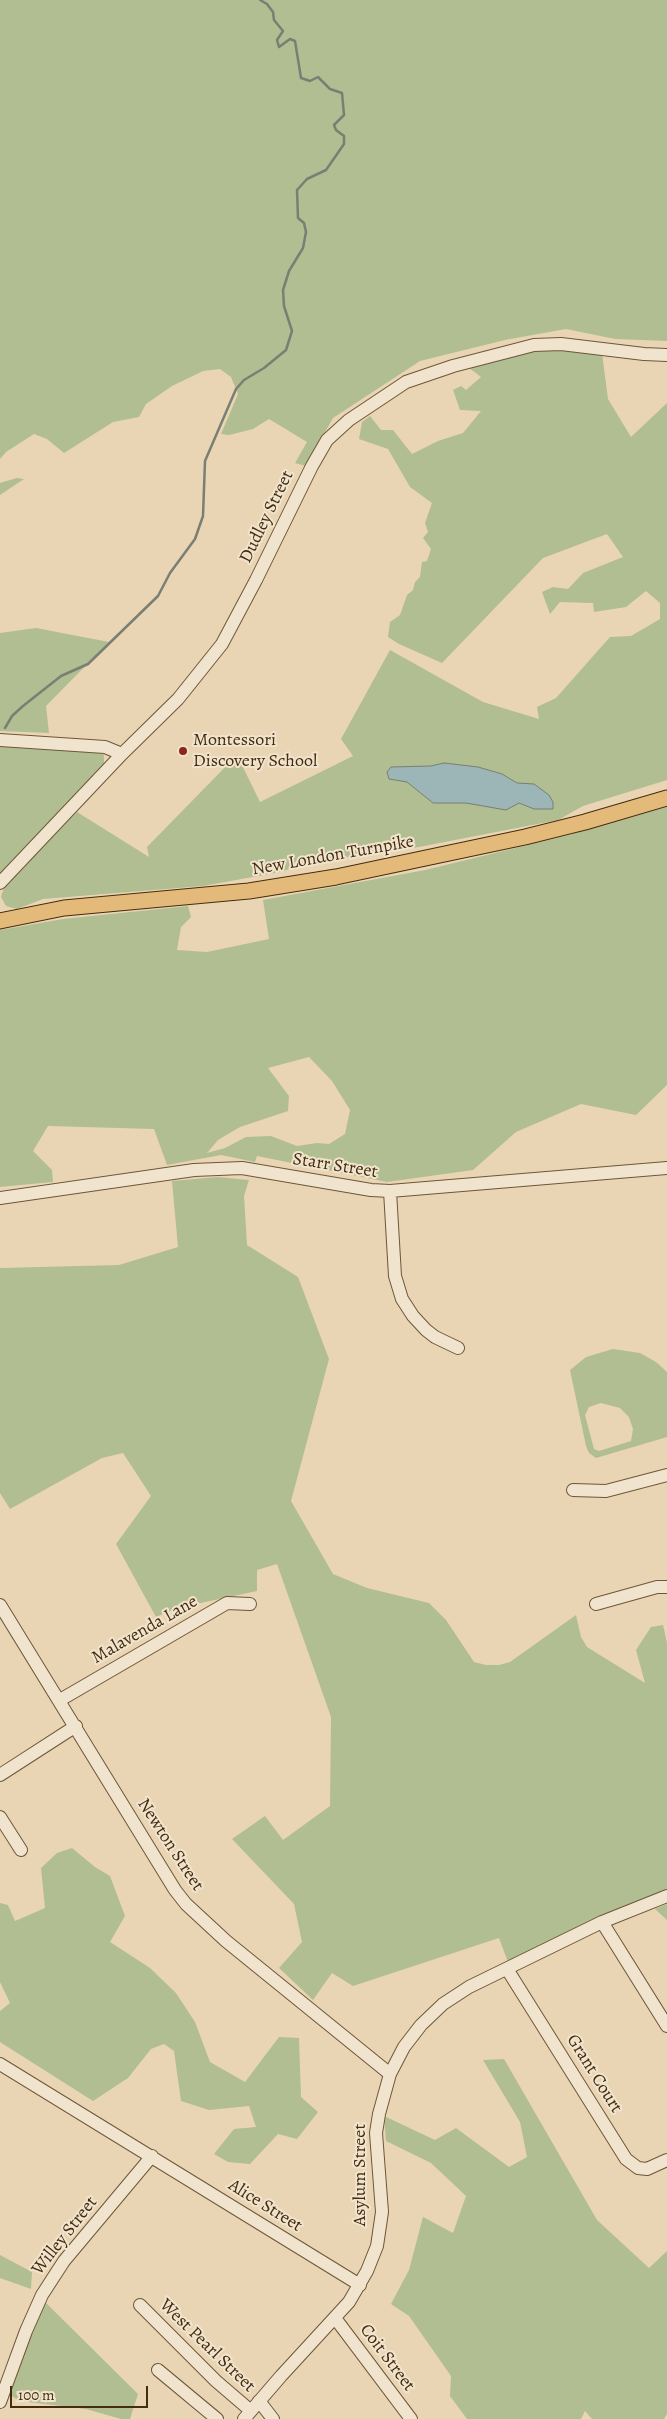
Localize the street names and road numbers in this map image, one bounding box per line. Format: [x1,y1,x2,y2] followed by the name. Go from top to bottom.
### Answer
[235,467,299,567] street label: Dudley Street
[250,831,416,881] street label: New London Turnpike
[291,1149,379,1183] street label: Starr Street
[88,1591,202,1669] street label: Malavenda Lane
[132,1795,208,1895] street label: Newton Street
[561,2031,627,2117] street label: Grant Court
[350,2124,372,2226] street label: Asylum Street
[224,2175,306,2237] street label: Alice Street
[28,2192,102,2280] street label: Willey Street
[155,2295,259,2397] street label: West Pearl Street
[355,2320,419,2396] street label: Coit Street

